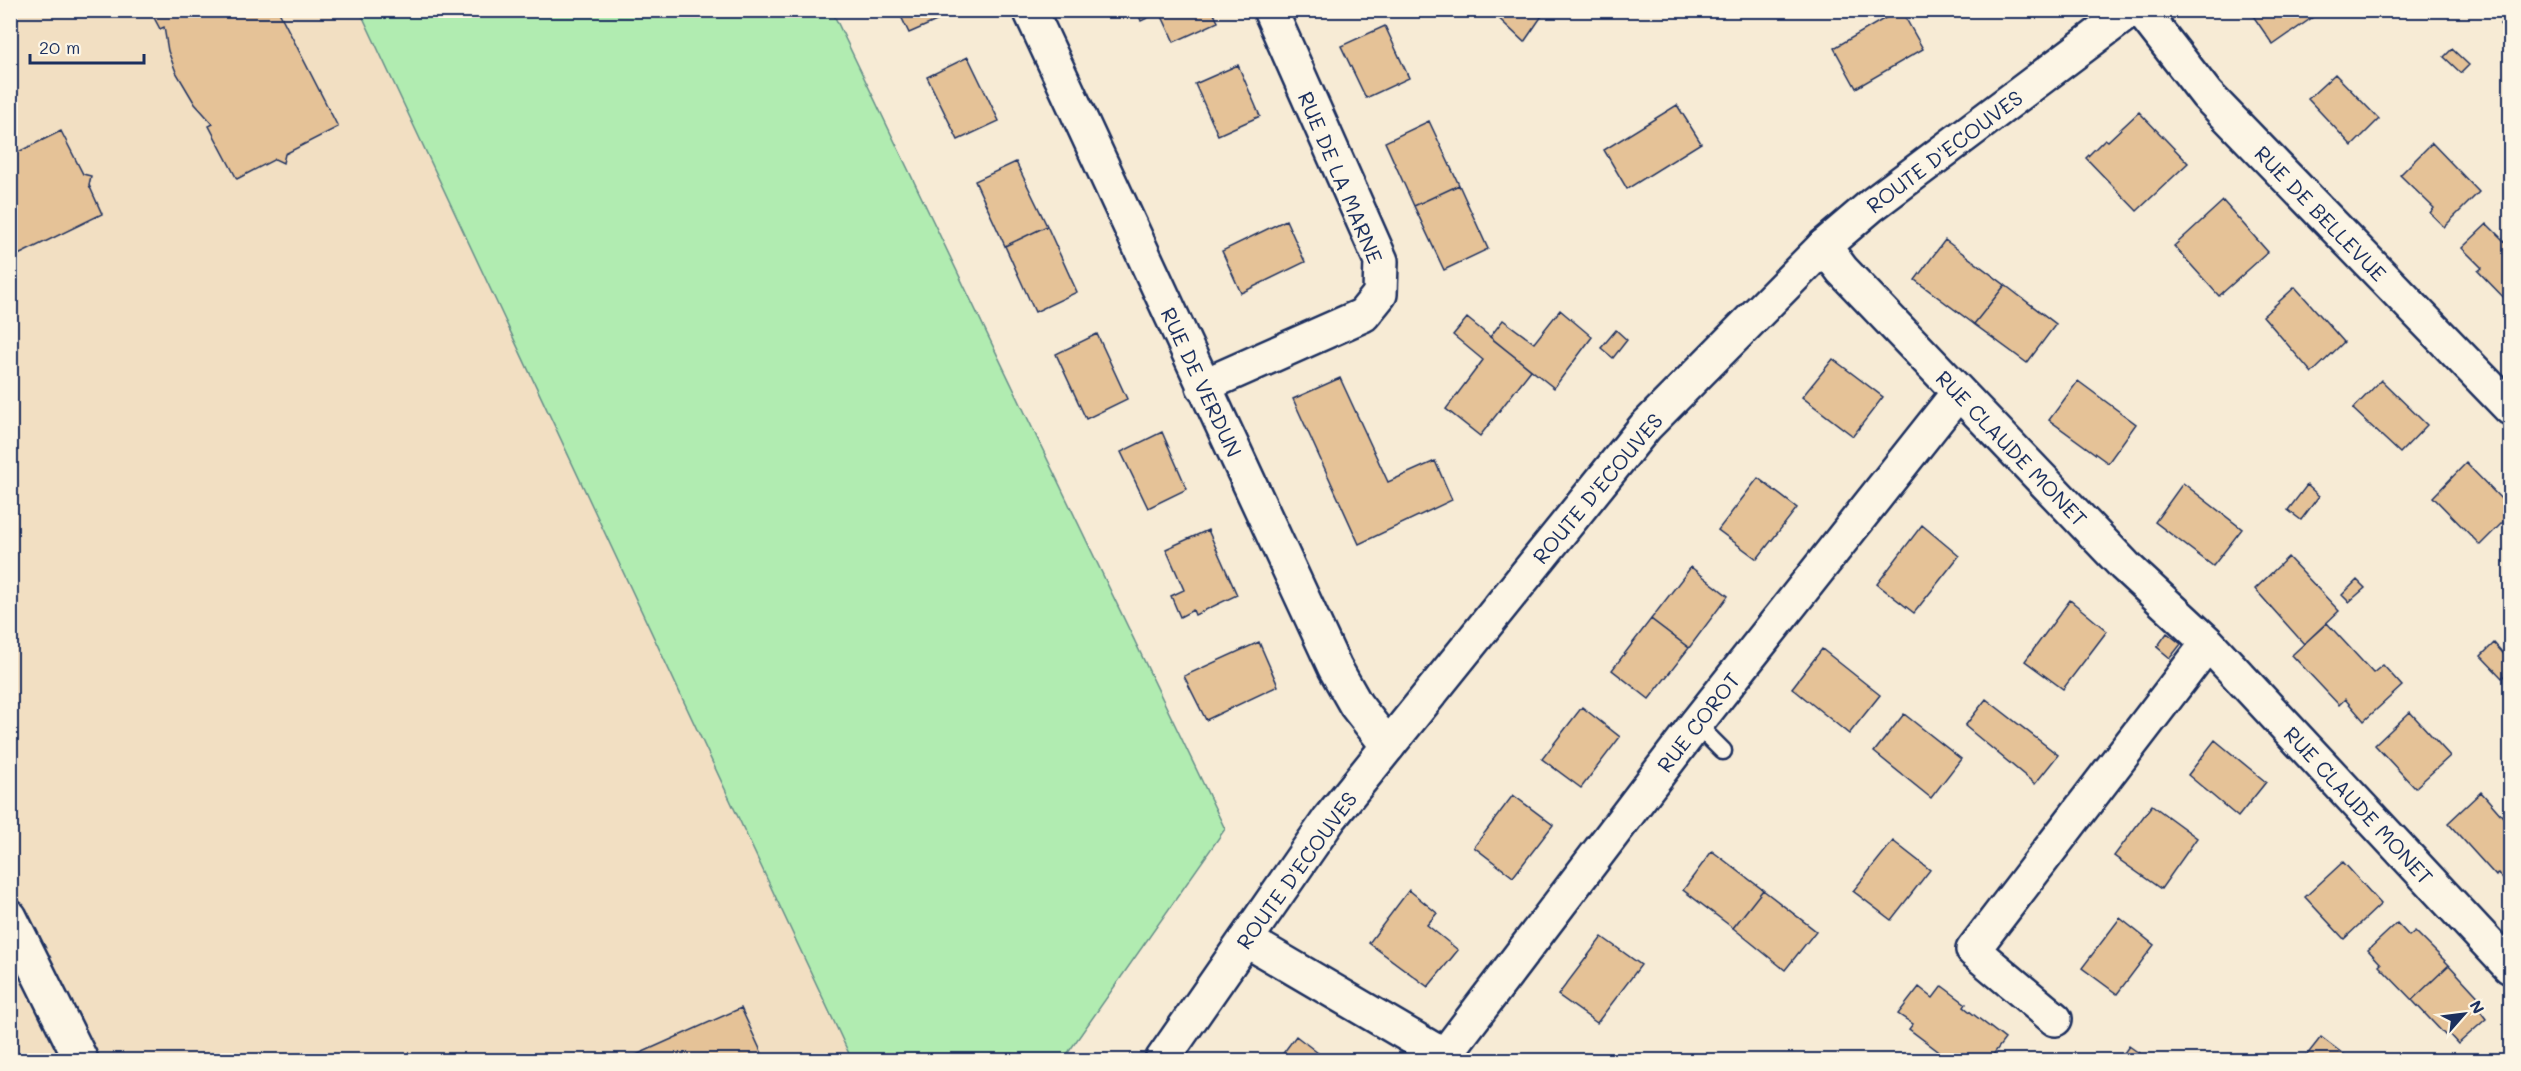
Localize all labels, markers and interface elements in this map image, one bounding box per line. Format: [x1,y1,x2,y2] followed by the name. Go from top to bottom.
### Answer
[30,27,144,65] scale bar
[39,35,80,59] text: 20 m
[1861,83,2027,219] street label: ROUTE D'ECOUVES
[1293,87,1389,267] street label: RUE DE LA MARNE
[2249,140,2393,286] street label: RUE DE BELLEVUE
[1155,303,1249,461] street label: RUE DE VERDUN
[1931,364,2093,532] street label: RUE CLAUDE MONET
[1526,407,1668,569] street label: ROUTE D'ECOUVES
[1651,667,1745,777] street label: RUE COROT
[2279,720,2439,890] street label: RUE CLAUDE MONET
[1230,786,1362,954] street label: ROUTE D'ECOUVES
[2434,984,2494,1044] north arrow
[2466,996,2490,1017] text: N

